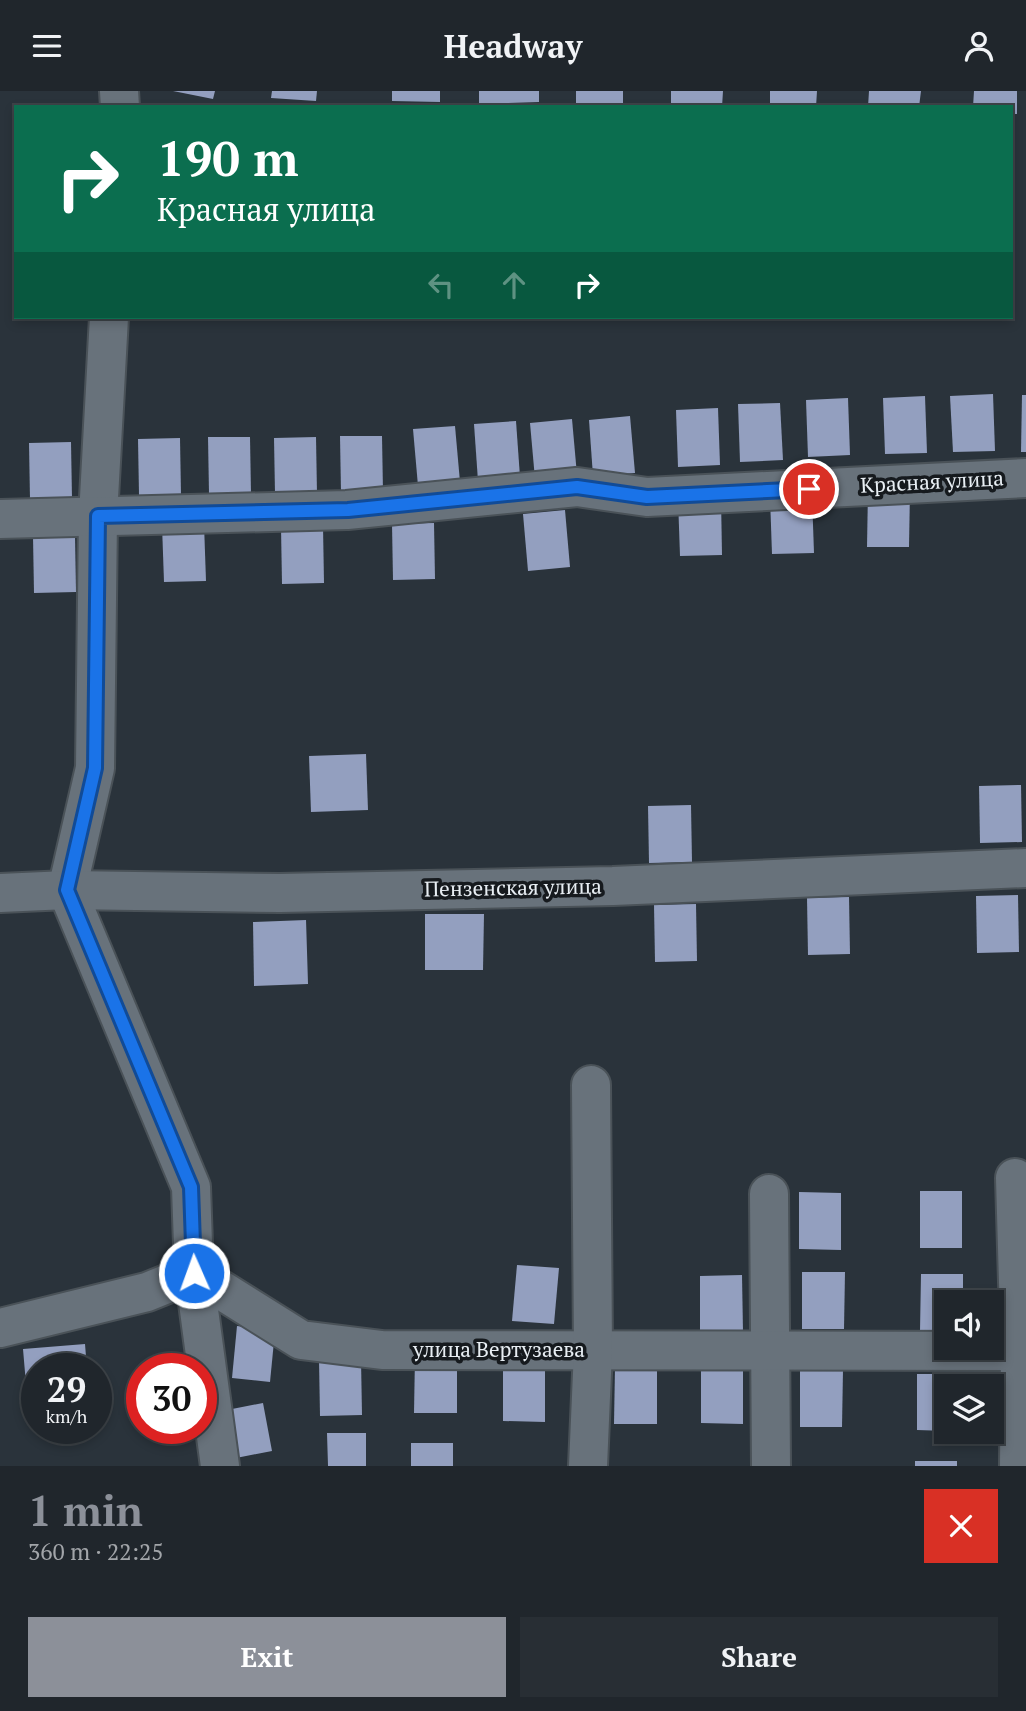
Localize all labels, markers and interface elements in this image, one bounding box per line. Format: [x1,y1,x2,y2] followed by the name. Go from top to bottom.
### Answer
[444,25,582,67] text: Headway
[28,27,66,65] icon: menu
[960,27,998,65] icon: person
[157,125,299,190] text: 190 m
[42,133,133,224] icon: right
[157,188,376,230] text: Красная улица
[422,266,460,304] icon: left
[495,266,533,304] icon: ahead
[568,266,606,304] icon: right
[779,459,839,519] pin
[860,463,1005,499] street label: Красная улица
[790,470,828,508] icon: arrive
[424,871,602,903] street label: Пензенская улица
[157,1236,231,1310] position arrow
[934,1290,1004,1444] map controls
[934,1290,1004,1360] button: sound
[412,1335,585,1363] street label: улица Вертузаева
[126,1353,217,1444] speed limit sign: 30
[47,1366,86,1412] text: 29
[934,1374,1004,1444] button: layers
[46,1404,87,1428] text: km/h
[28,1482,143,1538] text: 1 min
[924,1489,998,1563] button: close
[28,1536,163,1567] text: 360 m · 22:25
[28,1617,506,1697] button: Exit
[520,1617,998,1697] button: Share

